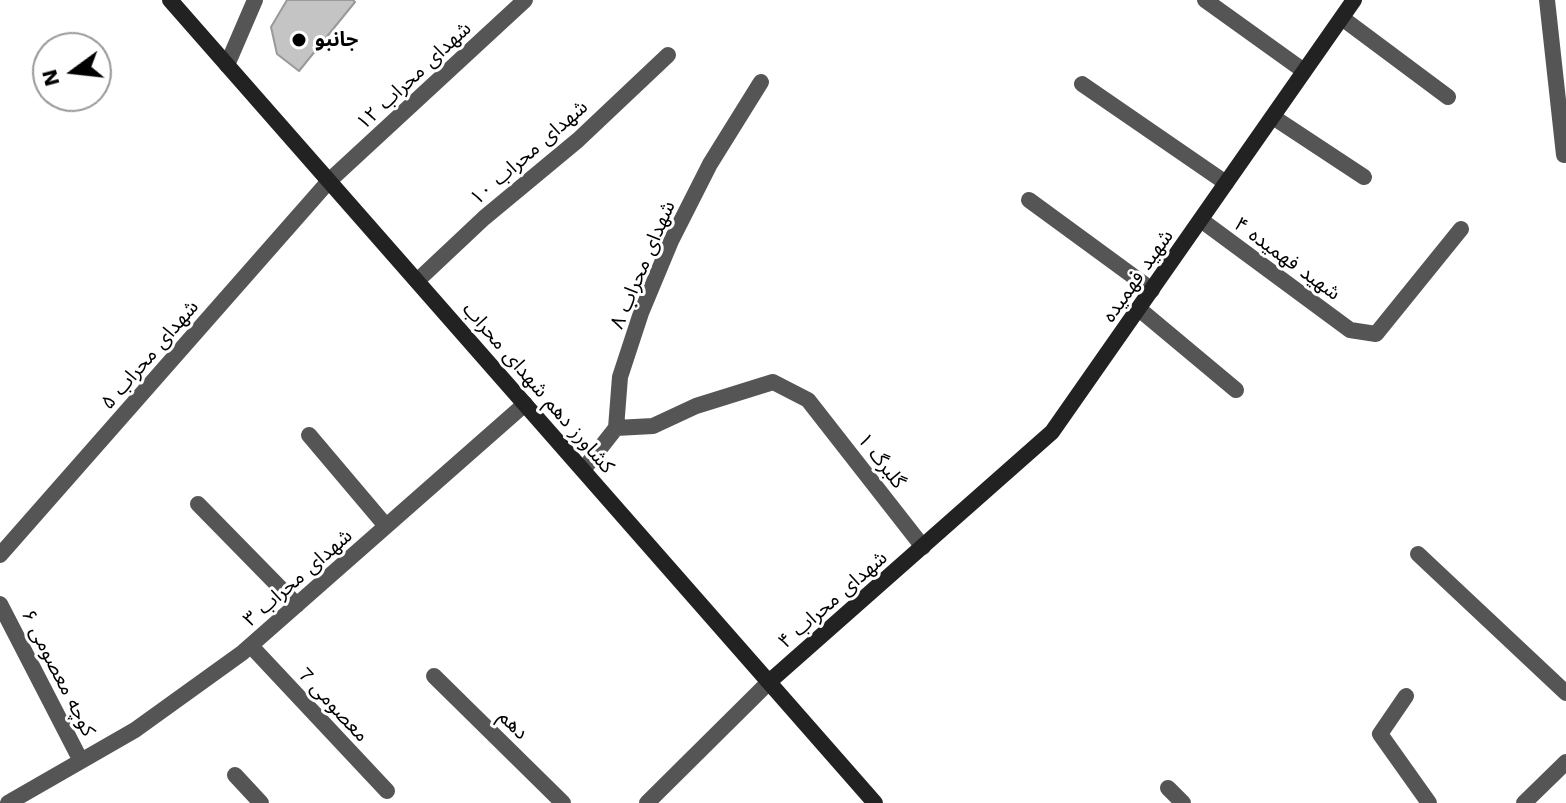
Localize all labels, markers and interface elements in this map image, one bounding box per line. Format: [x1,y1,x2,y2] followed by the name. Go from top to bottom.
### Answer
[352,17,476,135] street label: شهدای محراب ۱۲
[315,28,358,52] place label: جانبو
[290,31,308,49] marker: جانبو
[32,32,112,112] north arrow
[36,67,64,89] text: N
[465,95,593,211] street label: شهدای محراب ۱۰
[605,197,681,333] street label: شهدای محراب ۸
[1229,212,1345,306] street label: شهید فهمیده ۴
[1097,225,1179,327] street label: شهید فهمیده
[96,296,204,414] street label: شهدای محراب ۵
[457,297,619,479] street label: کشاورز دهم شهدای محراب
[852,428,910,494] street label: گلبرگ ۱
[239,524,357,632] street label: شهدای محراب ۳
[774,546,892,654] street label: شهدای محراب ۴
[16,606,100,740] street label: کوچه معصومی ۶
[293,663,373,747] street label: معصومی 7
[493,705,533,745] street label: دهم

